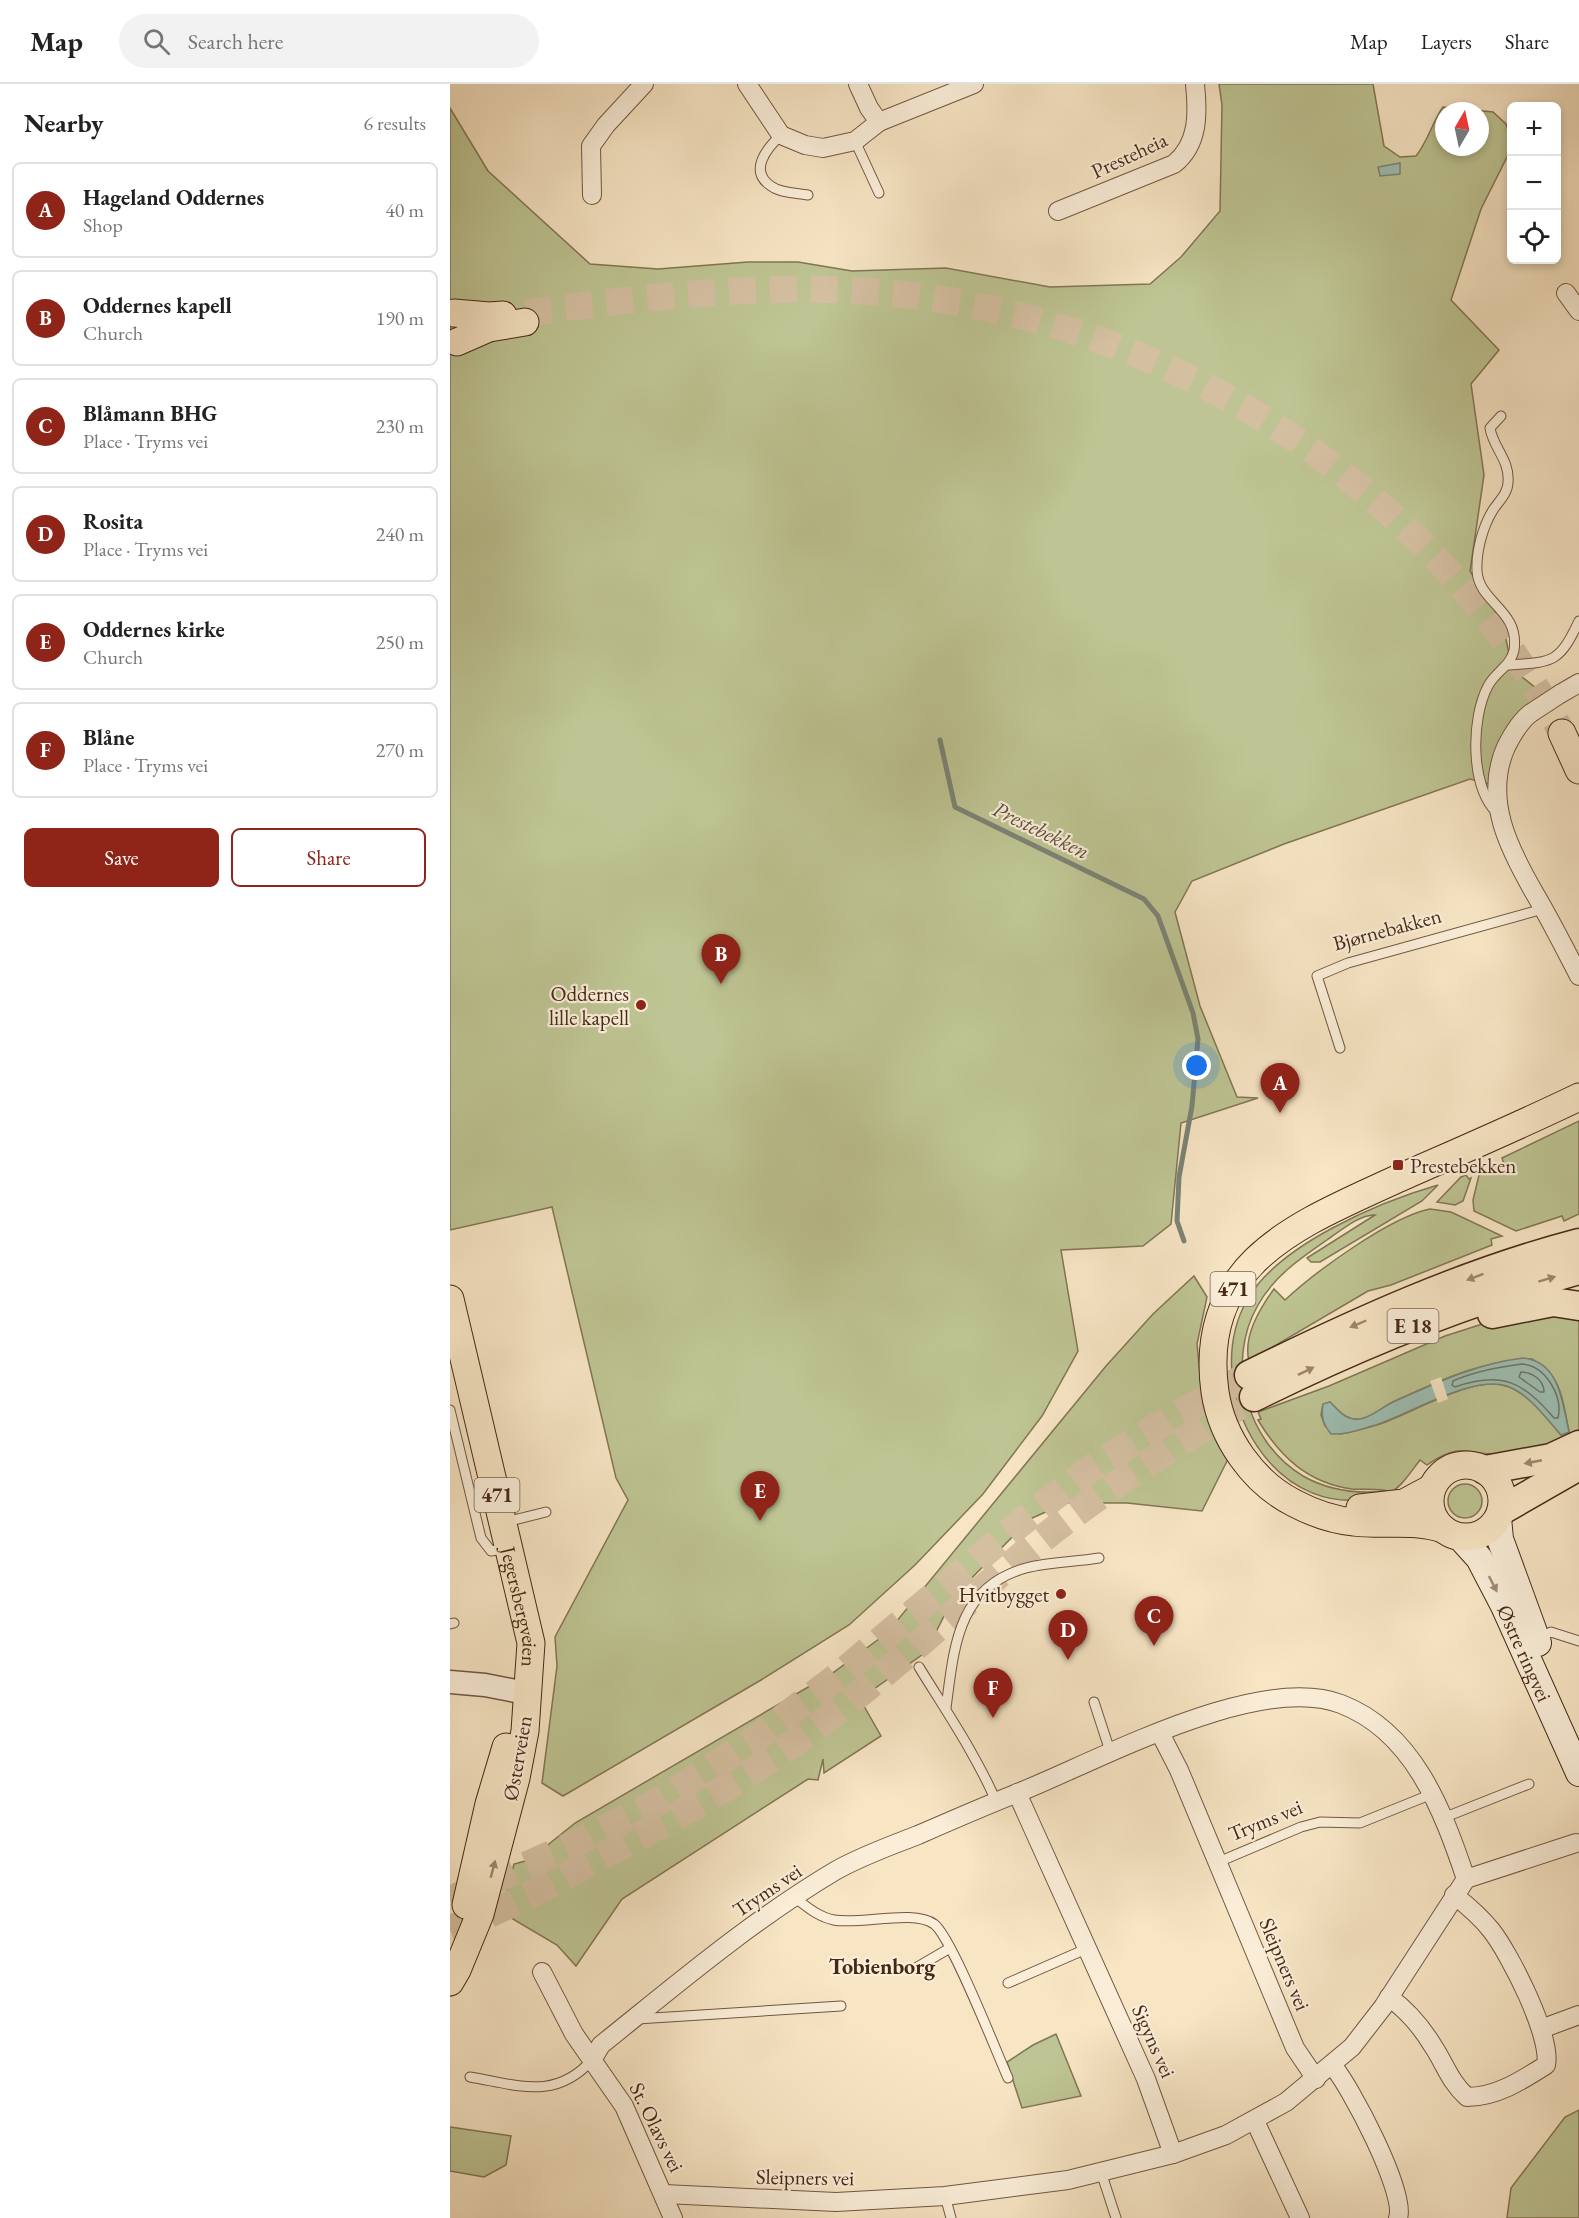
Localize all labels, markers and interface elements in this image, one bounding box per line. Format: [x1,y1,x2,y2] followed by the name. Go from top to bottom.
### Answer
[119,14,539,68] search box
[30,23,83,59] text: Map
[140,25,173,58] icon: search
[188,27,283,56] text: Search here
[1350,28,1388,55] text: Map
[1421,28,1472,55] text: Layers
[1505,28,1549,55] text: Share
[1435,102,1489,156] north arrow
[1507,102,1561,264] map controls
[1507,102,1561,156] button: +
[24,106,104,140] text: Nearby
[363,110,426,136] text: 6 results
[1087,125,1172,184] street label: Presteheia
[1507,156,1561,210] button: −
[83,183,264,212] text: Hageland Oddernes
[38,197,53,223] text: A
[385,197,424,223] text: 40 m
[1507,210,1561,264] button: locate
[83,212,123,238] text: Shop
[83,291,232,320] text: Oddernes kapell
[39,305,52,331] text: B
[376,305,424,331] text: 190 m
[83,320,143,346] text: Church
[83,399,217,428] text: Blåmann BHG
[38,413,53,439] text: C
[376,413,424,439] text: 230 m
[83,428,208,454] text: Place · Tryms vei
[83,507,143,536] text: Rosita
[38,521,53,547] text: D
[376,521,424,547] text: 240 m
[83,536,208,562] text: Place · Tryms vei
[83,615,225,644] text: Oddernes kirke
[40,629,51,655] text: E
[376,629,424,655] text: 250 m
[83,644,143,670] text: Church
[83,723,134,752] text: Blåne
[40,737,51,763] text: F
[376,737,424,763] text: 270 m
[83,752,208,778] text: Place · Tryms vei
[988,794,1094,866] water label: Prestebekken
[24,828,219,887] button: Save
[231,828,426,887] button: Share
[1330,902,1444,956] street label: Bjørnebakken
[702,934,740,984] pin: B
[549,980,629,1031] place label: Oddernes lille kapell
[634,998,648,1012] marker: Oddernes lille kapell
[1182,1051,1211,1080] your location
[1260,1064,1300,1113] pin: A
[1410,1152,1516,1179] place label: Prestebekken
[1391,1158,1405,1172] marker: Prestebekken
[1210,1272,1256,1306] road number: 471
[1466,1273,1484,1282] one-way arrow
[1538,1274,1556,1283] one-way arrow
[1388,1309,1438,1343] road number: E 18
[1349,1319,1367,1329] one-way arrow
[1298,1366,1315,1376] one-way arrow
[1524,1457,1542,1467] one-way arrow
[740,1472,780,1521] pin: E
[474,1478,520,1512] road number: 471
[495,1542,544,1668] street label: Jegersbergveien
[1489,1576,1498,1593] one-way arrow
[959,1581,1049,1608] place label: Hvitbygget
[1054,1587,1068,1601] marker: Hvitbygget
[1134,1596,1174,1646] pin: C
[1492,1600,1559,1706] street label: Østre ringvei
[1048,1610,1088,1660] pin: D
[974,1668,1012,1718] pin: F
[496,1713,538,1803] street label: Østerveien
[1224,1793,1306,1847] street label: Tryms vei
[727,1857,807,1923] street label: Tryms vei
[489,1860,499,1878] one-way arrow
[1253,1913,1317,2015] street label: Sleipners vei
[829,1952,936,1981] district label: Tobienborg
[1126,2000,1182,2082] street label: Sigyns vei
[624,2078,690,2176] street label: St. Olavs vei
[756,2163,854,2191] street label: Sleipners vei

